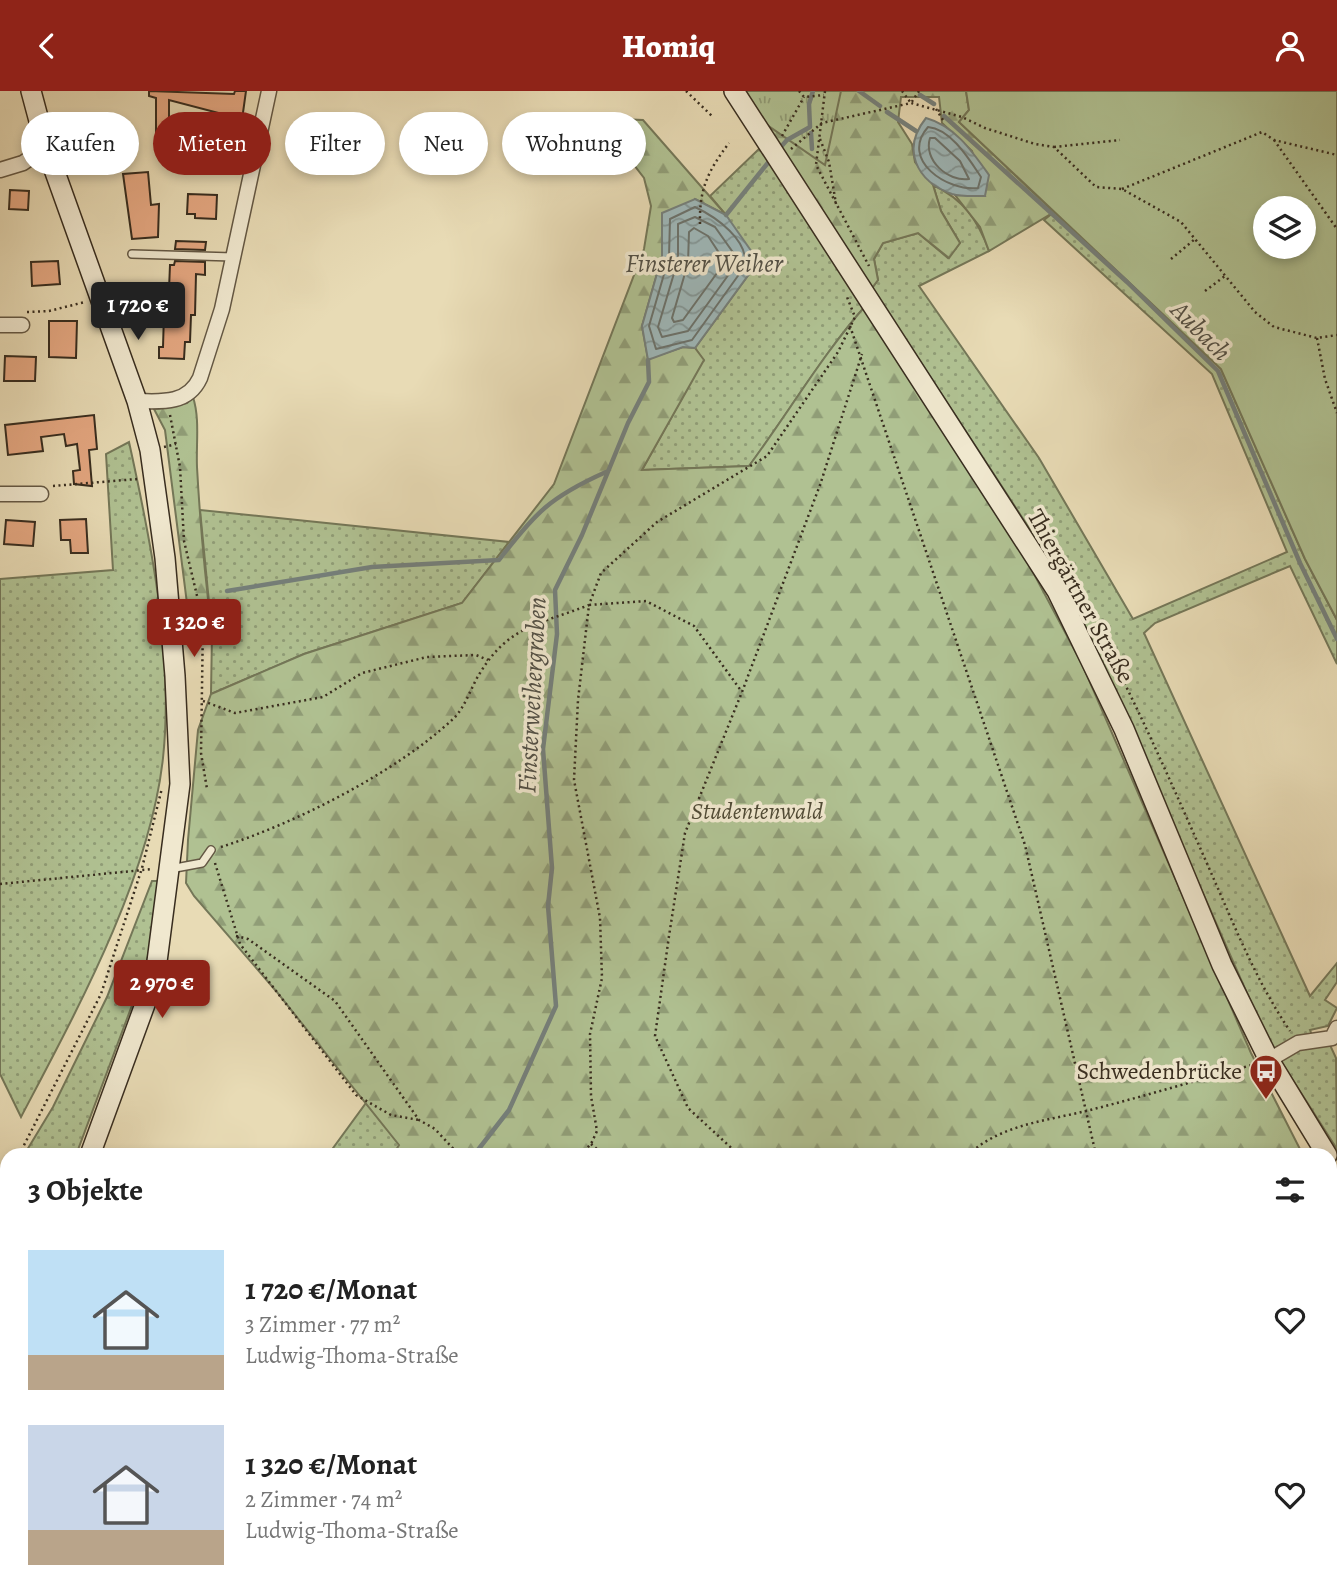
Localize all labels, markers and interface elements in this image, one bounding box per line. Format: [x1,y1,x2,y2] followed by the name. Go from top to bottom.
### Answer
[622,24,715,68] text: Homiq
[28,27,66,65] icon: back
[1271,27,1309,65] icon: person
[21,112,139,175] chip: Kaufen
[153,112,271,175] chip: Mieten
[285,112,385,175] chip: Filter
[399,112,488,175] chip: Neu
[502,112,646,175] chip: Wohnung
[1253,196,1316,259] map controls
[1253,196,1316,259] button: layers
[625,246,784,281] water label: Finsterer Weiher
[73,282,203,342] pin: 1 720 €
[107,289,169,320] text: 1 720 €
[1162,292,1239,369] water label: Aubach
[1020,503,1142,689] street label: Thiergärtner Straße
[509,596,555,794] water label: Finsterweihergraben
[129,599,259,659] pin: 1 320 €
[163,606,225,637] text: 1 320 €
[691,795,823,827] park label: Studentenwald
[97,961,227,1020] pin: 2 970 €
[130,967,194,998] text: 2 970 €
[1247,1052,1285,1101] bus stop icon: Schwedenbrücke
[1076,1055,1242,1087] place label: Schwedenbrücke
[28,1170,143,1210] text: 3 Objekte
[1271,1171,1309,1209] icon: filters
[245,1269,417,1309] text: 1 720 €/Monat
[84,1278,168,1362] icon: home
[1271,1301,1309,1339] icon: heart
[245,1309,400,1340] text: 3 Zimmer · 77 m²
[245,1340,459,1371] text: Ludwig-Thoma-Straße
[245,1444,417,1484] text: 1 320 €/Monat
[84,1453,168,1537] icon: home
[1271,1476,1309,1514] icon: heart
[245,1484,402,1515] text: 2 Zimmer · 74 m²
[245,1515,459,1546] text: Ludwig-Thoma-Straße

